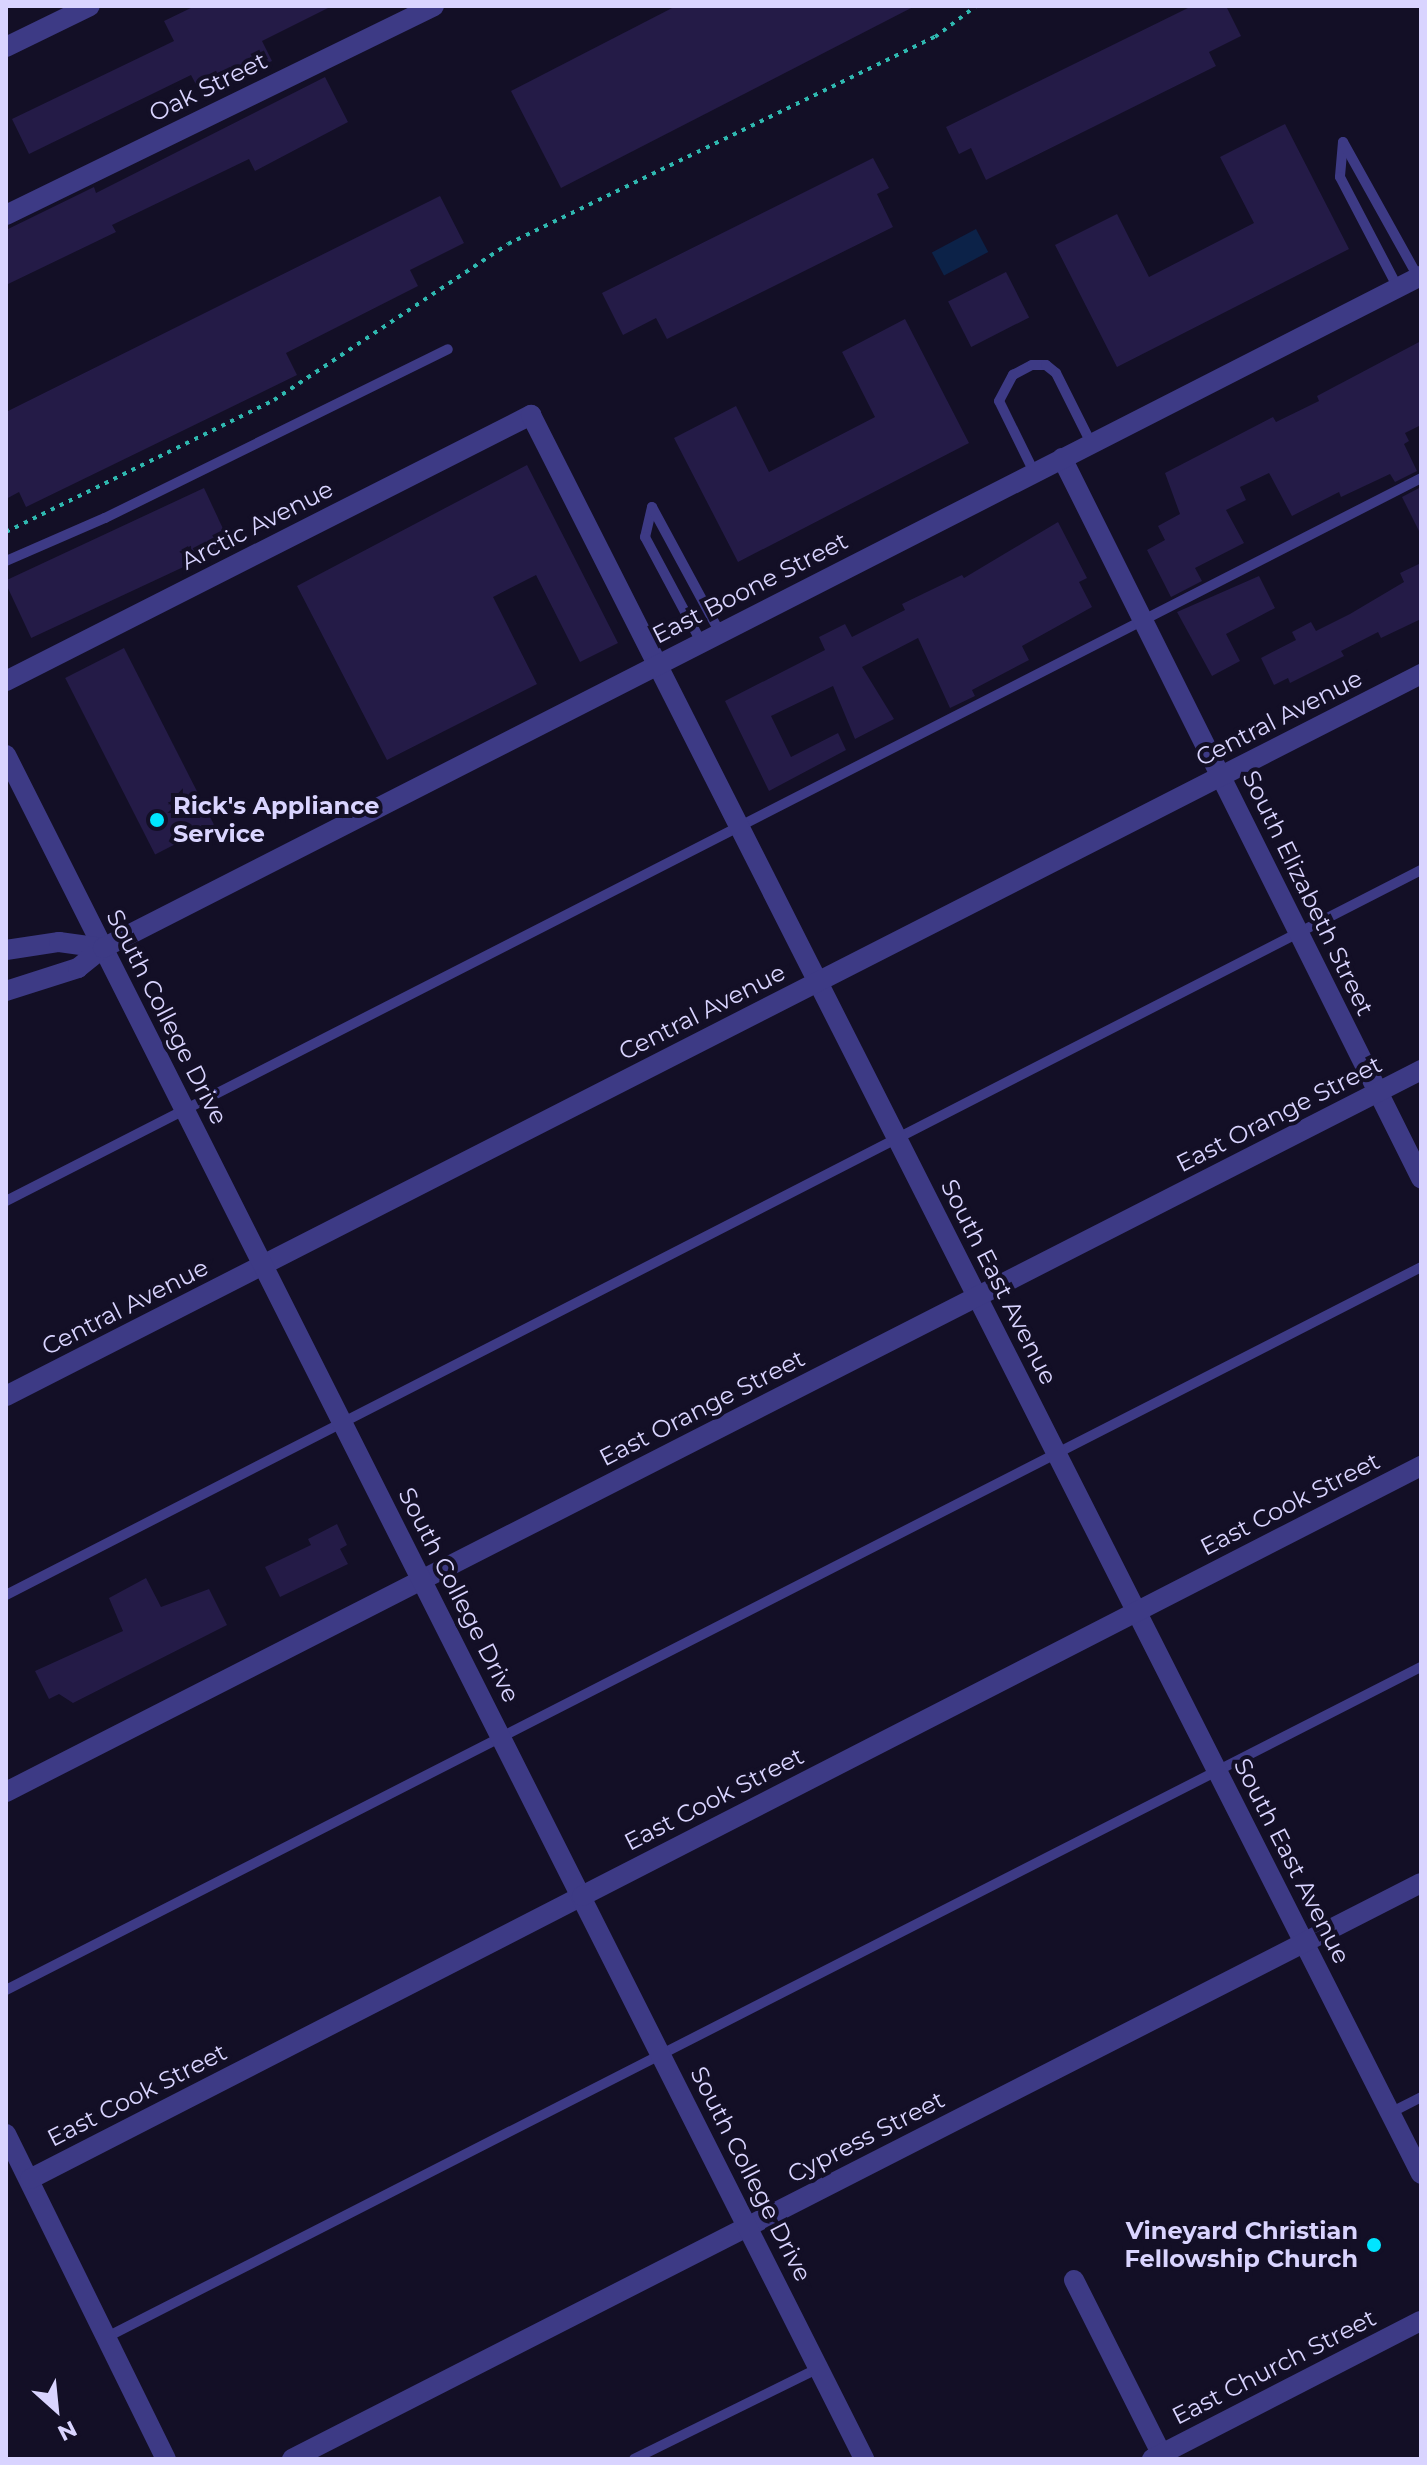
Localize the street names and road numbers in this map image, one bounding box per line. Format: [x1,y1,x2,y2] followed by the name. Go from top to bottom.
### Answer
[144,46,272,128] street label: Oak Street
[176,474,338,576] street label: Arctic Avenue
[647,526,853,650] street label: East Boone Street
[1191,664,1367,772] street label: Central Avenue
[1236,766,1380,1020] street label: South Elizabeth Street
[100,905,234,1129] street label: South College Drive
[614,958,790,1066] street label: Central Avenue
[1171,1050,1387,1178] street label: East Orange Street
[935,1175,1063,1389] street label: South East Avenue
[37,1253,213,1361] street label: Central Avenue
[594,1344,810,1472] street label: East Orange Street
[1195,1446,1385,1562] street label: East Cook Street
[392,1483,526,1707] street label: South College Drive
[619,1741,809,1857] street label: East Cook Street
[1228,1754,1356,1968] street label: South East Avenue
[42,2037,232,2153] street label: East Cook Street
[684,2062,818,2286] street label: South College Drive
[783,2085,949,2189] street label: Cypress Street
[1167,2303,1381,2431] street label: East Church Street

